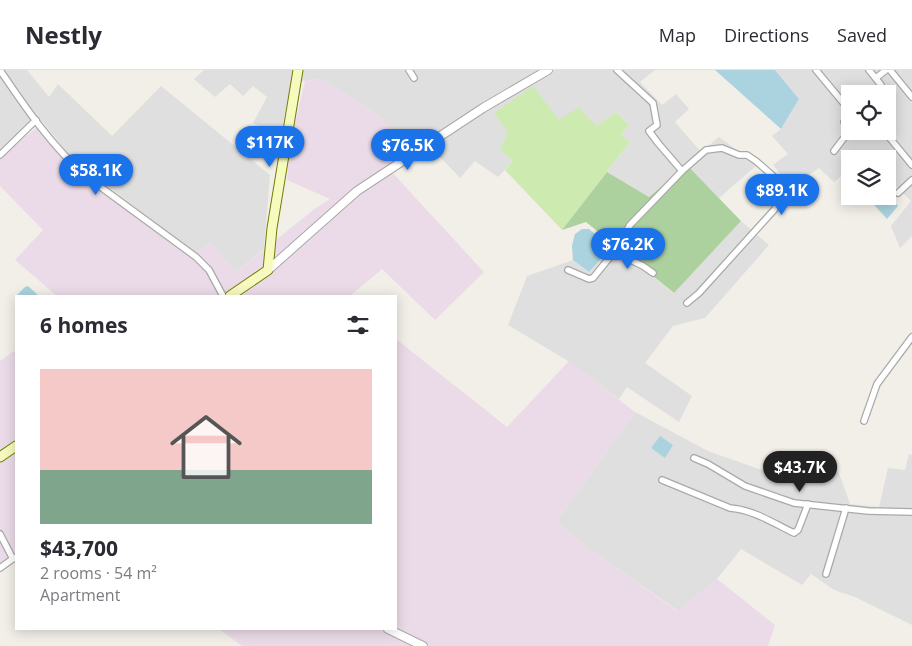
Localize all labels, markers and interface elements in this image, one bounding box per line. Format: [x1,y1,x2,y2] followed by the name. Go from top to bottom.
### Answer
[25,18,102,51] text: Nestly
[659,23,696,47] text: Map
[724,23,809,47] text: Directions
[837,23,887,47] text: Saved
[841,85,896,205] map controls
[841,85,896,140] button: locate
[235,126,305,168] pin: $117K
[367,128,449,171] pin: $76.5K
[246,131,294,153] text: $117K
[382,134,434,156] text: $76.5K
[841,150,896,205] button: layers
[55,154,137,196] pin: $58.1K
[70,159,122,181] text: $58.1K
[741,174,823,216] pin: $89.1K
[756,179,808,201] text: $89.1K
[587,228,669,270] pin: $76.2K
[602,233,654,255] text: $76.2K
[40,311,128,339] text: 6 homes
[344,311,372,339] icon: filters
[161,402,251,492] icon: home
[759,450,841,493] pin: $43.7K
[774,456,826,478] text: $43.7K
[40,534,118,562] text: $43,700
[40,562,157,584] text: 2 rooms · 54 m²
[40,584,120,606] text: Apartment

